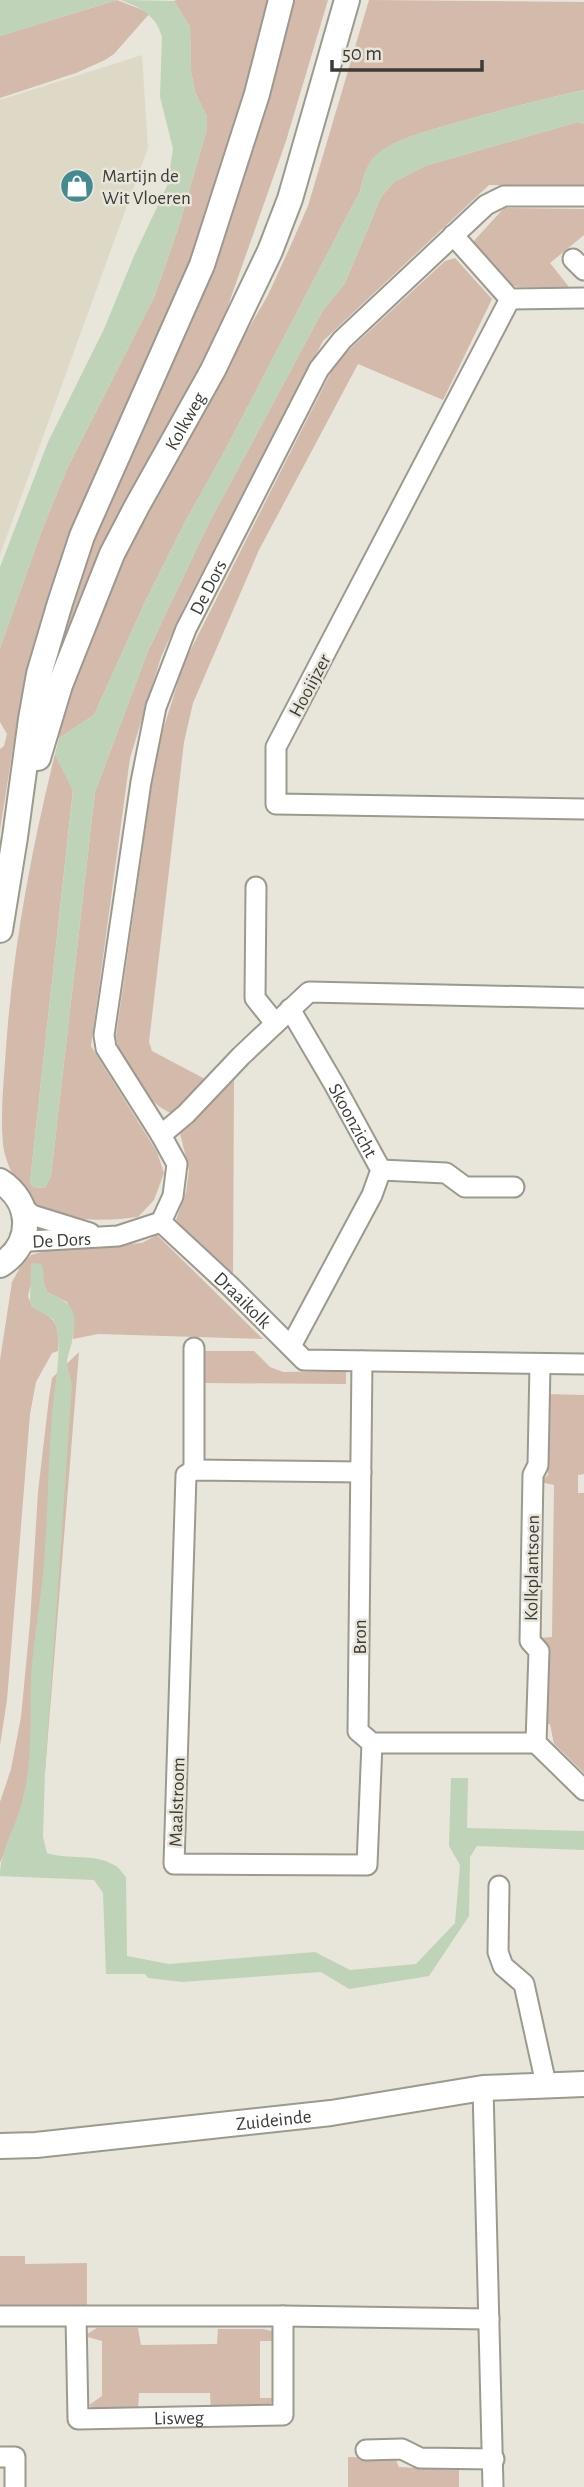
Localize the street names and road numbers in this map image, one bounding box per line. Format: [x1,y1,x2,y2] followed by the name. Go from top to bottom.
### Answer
[162,389,210,454] street label: Kolkweg
[187,557,231,618] street label: De Dors
[286,651,335,720] street label: Hooiijzer
[325,1081,380,1161] street label: Skoonzicht
[32,1230,91,1252] street label: De Dors
[210,1269,275,1333] street label: Draaikolk
[522,1515,543,1621] street label: Kolkplantsoen
[351,1619,370,1655] street label: Bron
[166,1757,189,1847] street label: Maalstroom
[235,2107,312,2134] street label: Zuideinde
[154,2409,205,2429] street label: Lisweg

